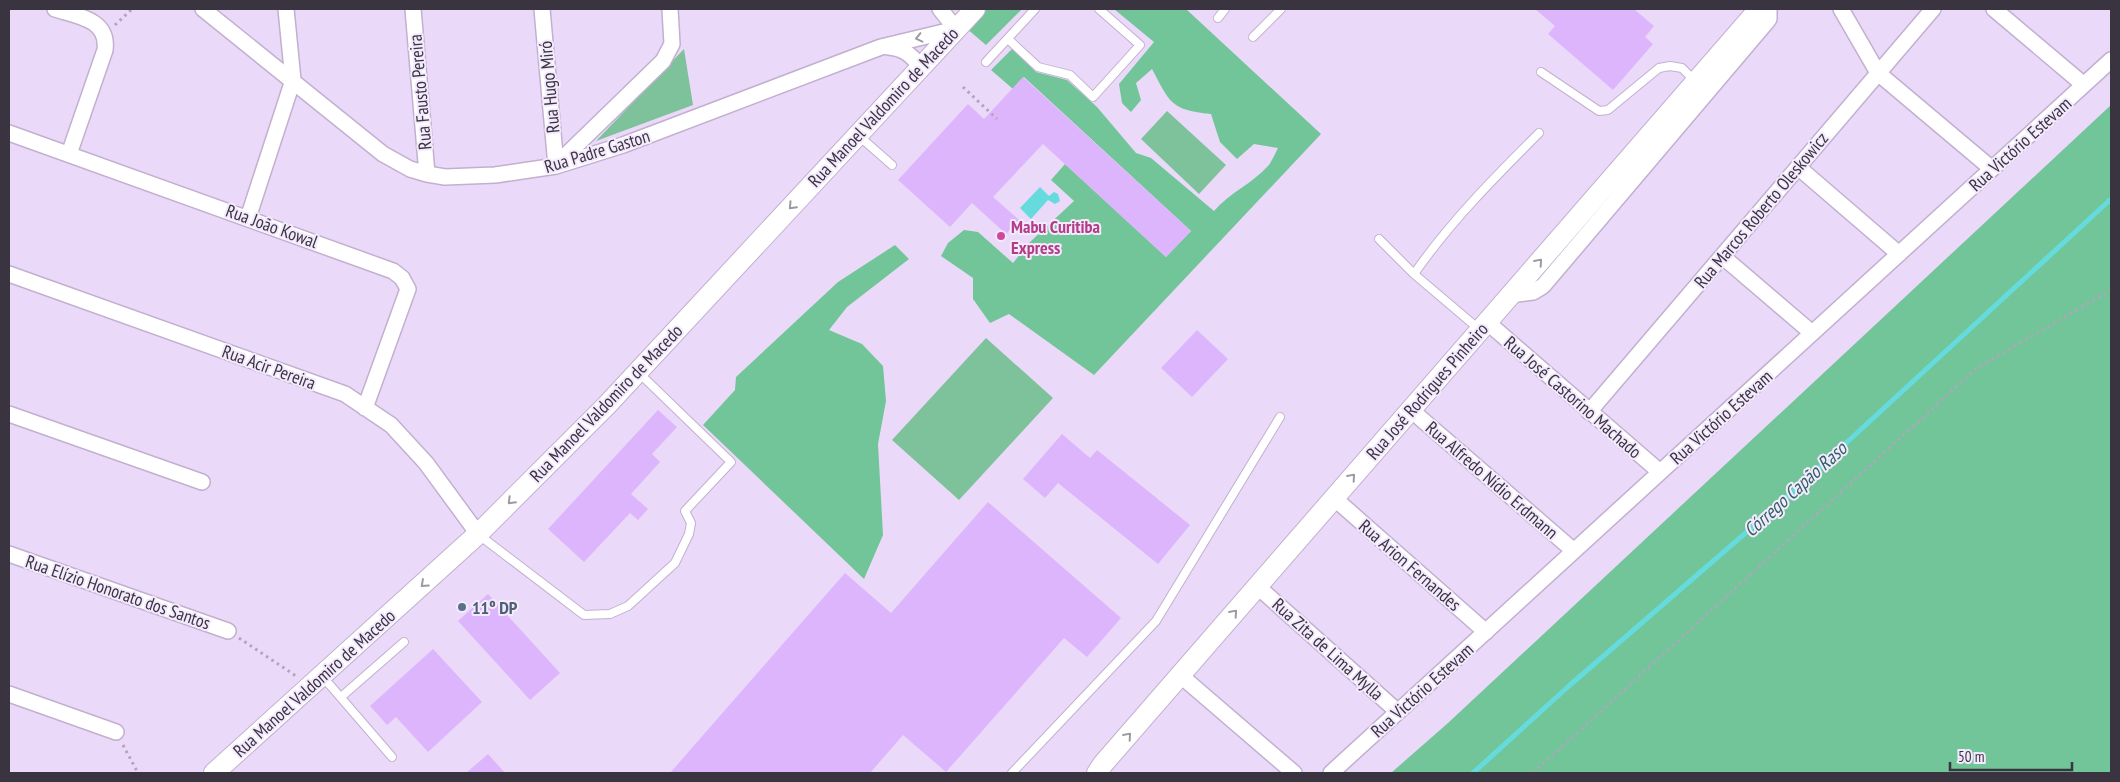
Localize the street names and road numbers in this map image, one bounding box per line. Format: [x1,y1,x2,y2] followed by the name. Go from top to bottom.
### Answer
[803,22,963,192] street label: Rua Manoel Valdomiro de Macedo
[403,33,437,151] street label: Rua Fausto Pereira
[533,40,564,134] street label: Rua Hugo Miró
[1964,92,2076,196] street label: Rua Victório Estevam
[542,124,652,178] street label: Rua Padre Gaston
[1689,127,1833,293] street label: Rua Marcos Roberto Oleskowicz
[223,199,322,254] street label: Rua João Kowal
[1361,318,1493,464] street label: Rua José Rodrigues Pinheiro
[525,319,687,487] street label: Rua Manoel Valdomiro de Macedo
[1499,331,1647,463] street label: Rua José Castorino Machado
[219,339,319,395] street label: Rua Acir Pereira
[1665,365,1777,469] street label: Rua Victório Estevam
[1421,416,1563,544] street label: Rua Alfredo Nídio Erdmann
[1354,514,1466,616] street label: Rua Arion Fernandes
[23,550,213,634] street label: Rua Elízio Honorato dos Santos
[1268,593,1388,705] street label: Rua Zita de Lima Mylla
[228,604,400,762] street label: Rua Manoel Valdomiro de Macedo
[1366,638,1478,742] street label: Rua Victório Estevam

